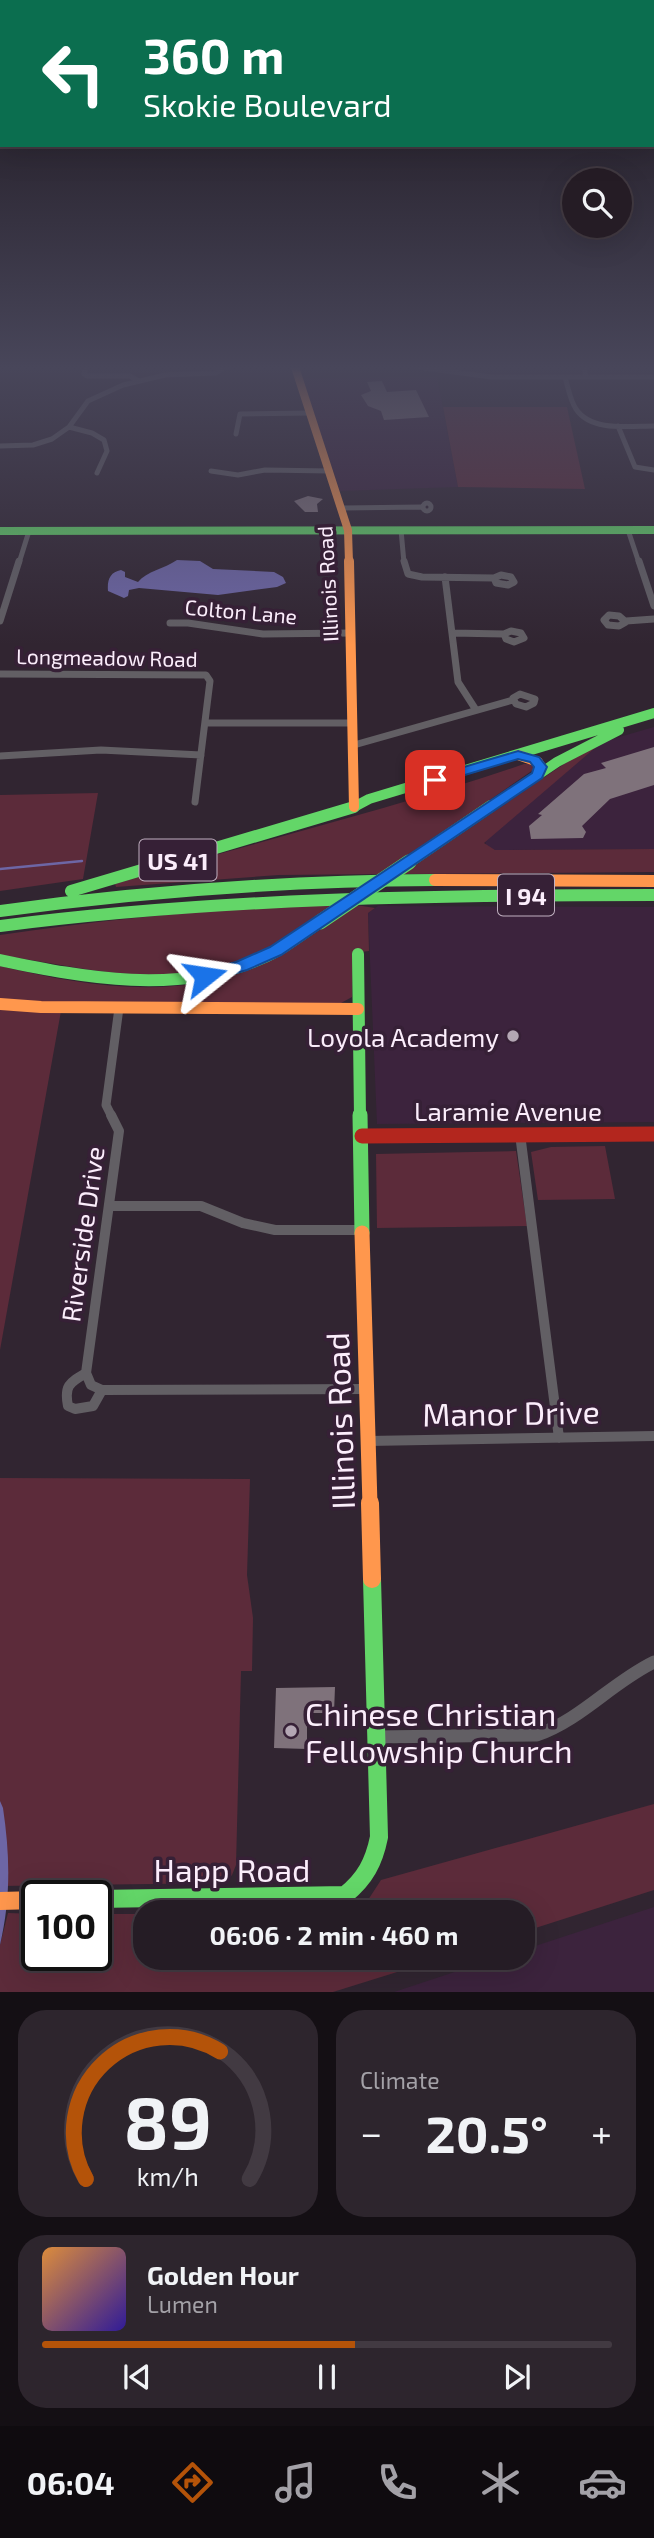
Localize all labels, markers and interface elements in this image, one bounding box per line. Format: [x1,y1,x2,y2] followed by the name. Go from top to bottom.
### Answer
[143,25,284,84] text: 360 m
[28,28,119,119] icon: left
[143,85,392,123] text: Skokie Boulevard
[562,168,632,238] map controls
[562,168,632,238] button: search
[311,525,343,643] street label: Illinois Road
[184,594,298,628] street label: Colton Lane
[16,643,198,671] street label: Longmeadow Road
[405,750,465,810] pin
[416,761,454,799] icon: arrive
[140,840,216,880] road number: US 41
[498,874,554,916] road number: I 94
[168,939,242,1013] position arrow
[307,1021,499,1052] place label: Loyola Academy
[505,1028,521,1044] marker: Loyola Academy
[414,1095,602,1126] street label: Laramie Avenue
[54,1144,110,1324] street label: Riverside Drive
[317,1332,361,1510] street label: Illinois Road
[422,1391,600,1433] street label: Manor Drive
[305,1694,573,1769] place label: Chinese Christian Fellowship Church
[283,1723,299,1739] marker: Chinese Christian Fellowship Church
[154,1850,310,1888] street label: Happ Road
[21,1880,112,1971] speed limit sign: 100
[210,1919,458,1950] text: 06:06 · 2 min · 460 m
[360,2066,440,2094] text: Climate
[124,2077,212,2165] text: 89
[425,2101,548,2163] text: 20.5°
[360,2109,382,2155] text: −
[591,2109,612,2155] text: +
[137,2161,199,2191] text: km/h
[147,2259,299,2290] text: Golden Hour
[147,2290,218,2318] text: Lumen
[118,2358,156,2396] icon: previous
[308,2358,346,2396] icon: pause
[498,2358,536,2396] icon: next
[168,2458,217,2507] icon: directions
[271,2458,320,2507] icon: music
[373,2458,422,2507] icon: phone
[476,2458,525,2507] icon: climate
[578,2458,627,2507] icon: car
[27,2463,115,2501] text: 06:04

